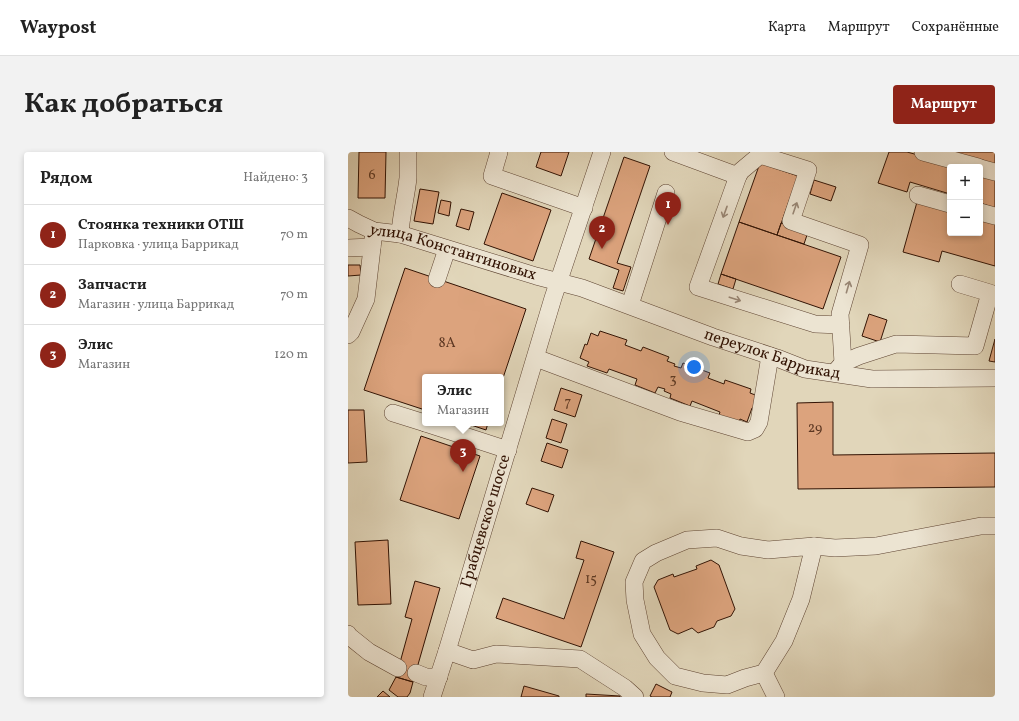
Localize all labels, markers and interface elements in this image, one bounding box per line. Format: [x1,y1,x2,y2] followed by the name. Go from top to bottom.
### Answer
[20,15,96,41] text: Waypost
[768,18,806,37] text: Карта
[828,18,890,37] text: Маршрут
[912,18,999,37] text: Сохранённые
[24,85,223,124] text: Как добраться
[893,85,995,124] button: Маршрут
[947,164,983,236] map controls
[947,164,983,200] button: +
[368,166,376,185] house number: 6
[40,167,93,190] text: Рядом
[243,169,308,187] text: Найдено: 3
[655,192,681,225] pin: 1
[947,200,983,236] button: −
[792,202,799,215] one-way arrow
[721,206,729,218] one-way arrow
[78,215,244,236] text: Стоянка техники ОТШ
[589,216,615,249] pin: 2
[365,219,539,286] street label: улица Константиновых
[50,226,56,244] text: 1
[280,226,308,244] text: 70 m
[78,236,239,254] text: Парковка · улица Баррикад
[78,275,147,296] text: Запчасти
[845,281,852,294] one-way arrow
[50,286,56,304] text: 2
[280,286,308,304] text: 70 m
[78,296,234,314] text: Магазин · улица Баррикад
[729,296,742,303] one-way arrow
[701,324,842,385] street label: переулок Баррикад
[439,334,456,353] house number: 8А
[78,335,113,356] text: Элис
[50,346,56,364] text: 3
[274,346,308,364] text: 120 m
[78,356,130,374] text: Магазин
[684,357,704,377] your location
[669,370,677,389] house number: 3
[422,374,504,426] popup
[437,381,472,402] text: Элис
[565,393,572,412] house number: 7
[437,402,489,420] text: Магазин
[808,419,822,438] house number: 29
[450,439,476,472] pin: 3
[456,452,516,590] street label: Грабцевское шоссе
[585,570,597,589] house number: 15

